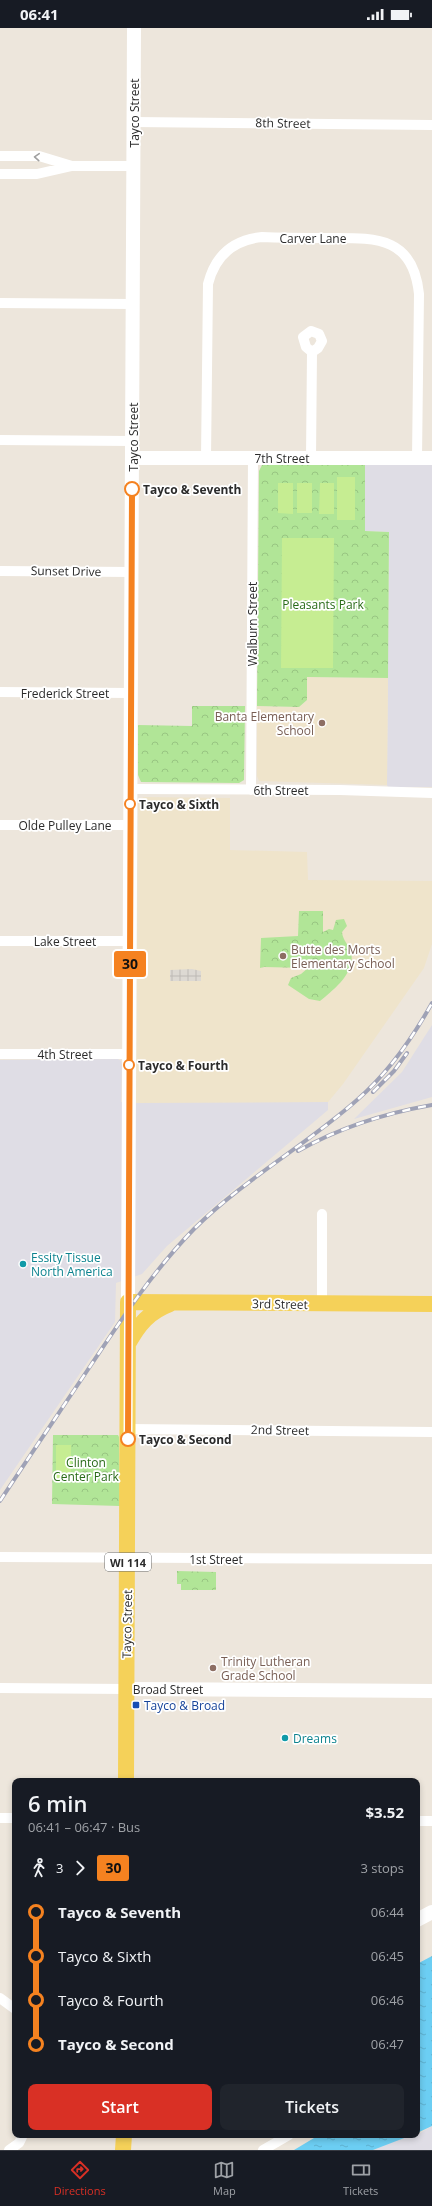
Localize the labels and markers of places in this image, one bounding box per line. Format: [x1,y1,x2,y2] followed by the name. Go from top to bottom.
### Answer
[124,481,140,497] marker: Tayco & Seventh
[143,481,241,498] place label: Tayco & Seventh
[215,708,315,739] place label: Banta Elementary School
[317,718,327,728] marker: Banta Elementary School
[139,796,219,813] place label: Tayco & Sixth
[124,798,136,810] marker: Tayco & Sixth
[291,941,395,972] place label: Butte des Morts Elementary School
[278,951,288,961] marker: Butte des Morts Elementary School
[138,1057,228,1074] place label: Tayco & Fourth
[123,1059,135,1071] marker: Tayco & Fourth
[31,1249,113,1280] place label: Essity Tissue North America
[18,1259,28,1269] marker: Essity Tissue North America
[120,1431,136,1447] marker: Tayco & Second
[139,1431,232,1448] place label: Tayco & Second
[221,1653,310,1684] place label: Trinity Lutheran Grade School
[208,1663,218,1673] marker: Trinity Lutheran Grade School
[144,1697,225,1714] place label: Tayco & Broad
[131,1700,141,1710] marker: Tayco & Broad
[293,1730,337,1747] place label: Dreams
[280,1733,290,1743] marker: Dreams

